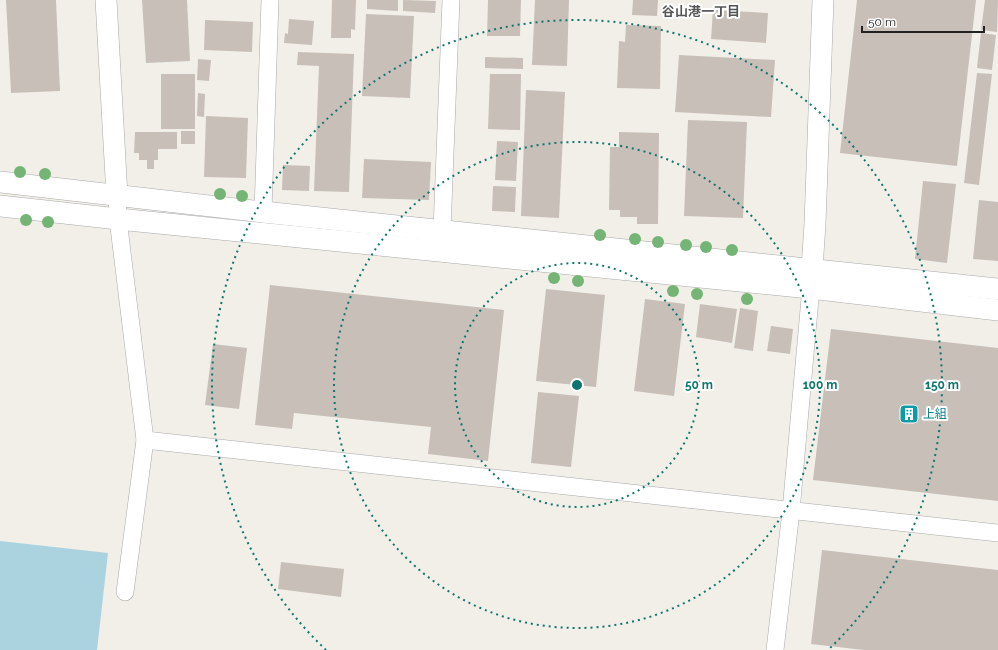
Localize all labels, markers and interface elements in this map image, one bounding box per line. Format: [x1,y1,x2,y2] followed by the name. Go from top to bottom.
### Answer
[662,4,740,19] district label: 谷山港一丁目
[862,8,984,34] scale bar
[868,15,896,29] text: 50 m
[570,378,584,392] centre of rings
[685,378,713,392] text: 50 m
[803,378,837,392] text: 100 m
[925,378,959,392] text: 150 m
[898,403,920,425] building icon: 上組
[923,407,947,421] place label: 上組

